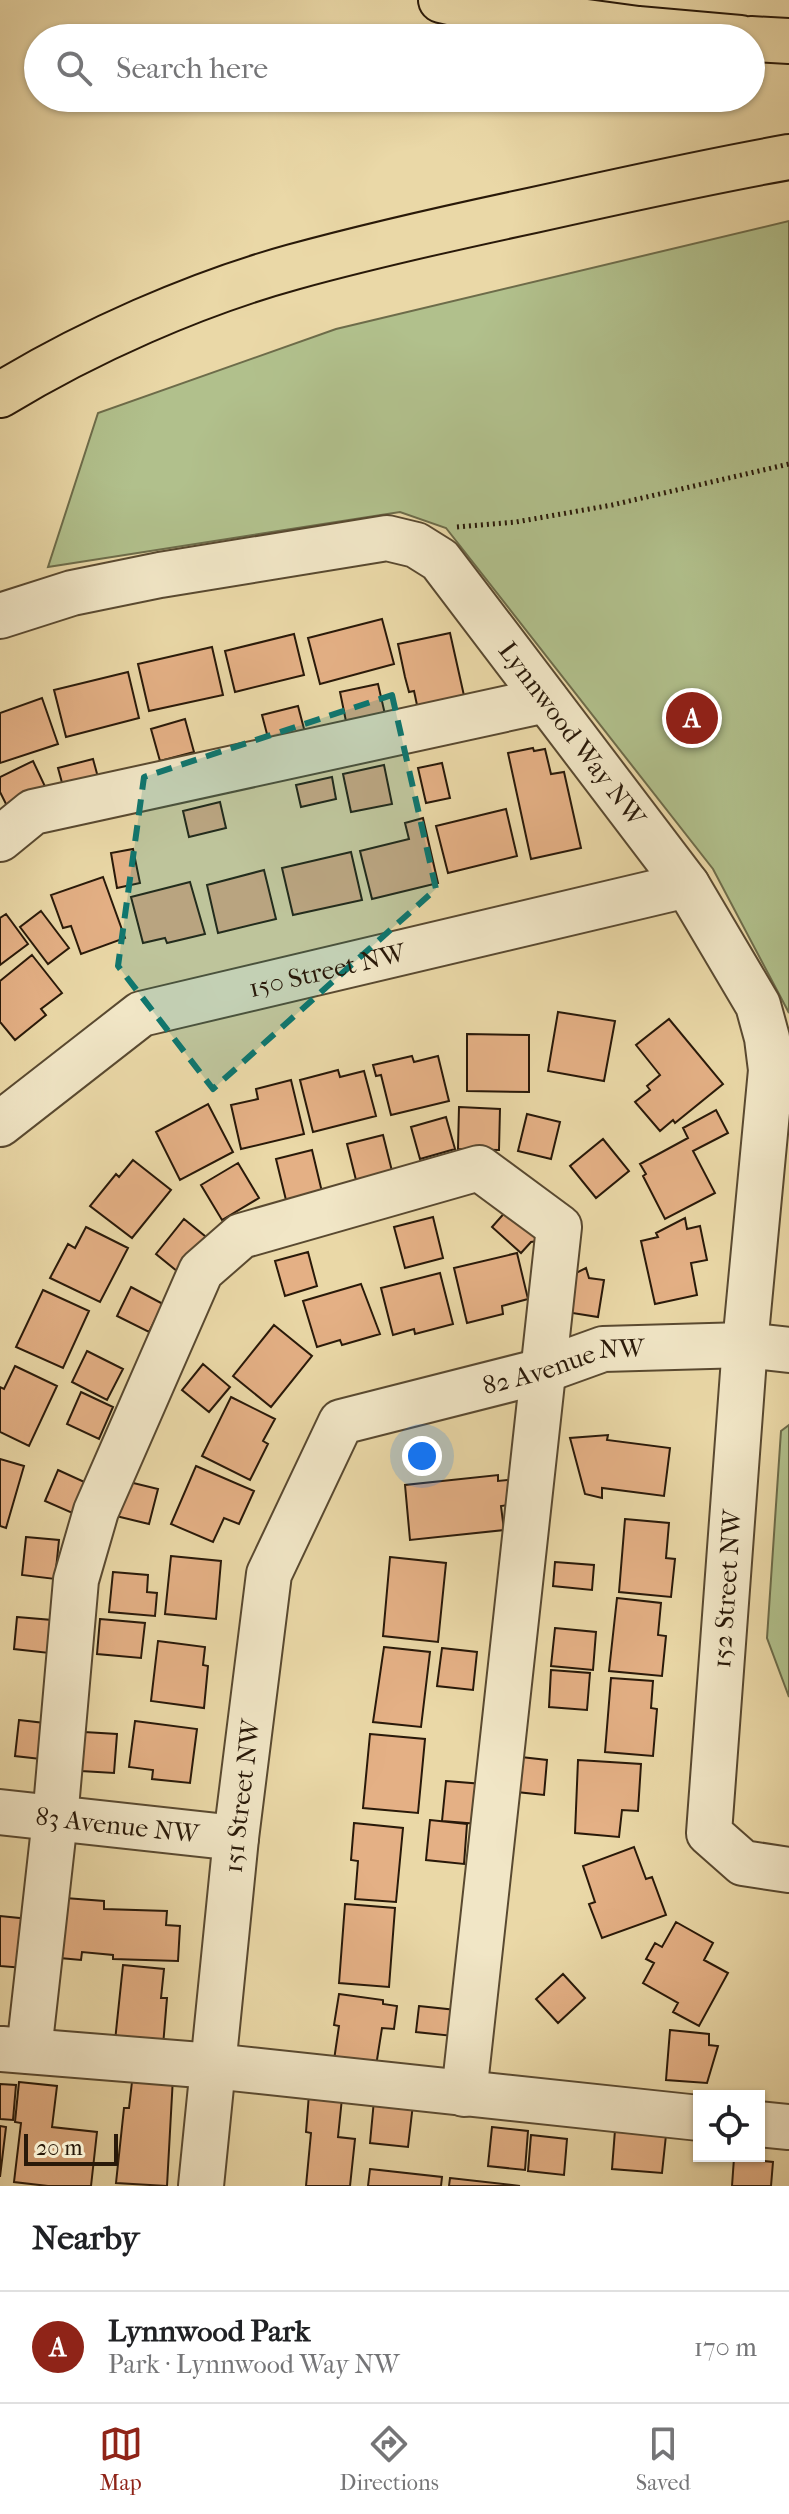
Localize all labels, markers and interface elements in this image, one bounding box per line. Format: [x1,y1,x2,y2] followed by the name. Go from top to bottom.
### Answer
[24,24,765,112] search box
[52,46,96,90] icon: search
[116,51,268,86] text: Search here
[492,636,653,833] street label: Lynnwood Way NW
[666,688,718,748] pin: A
[246,936,410,1003] street label: 150 Street NW
[479,1332,646,1401] street label: 82 Avenue NW
[402,1436,442,1476] your location
[706,1507,748,1669] street label: 152 Street NW
[217,1716,266,1875] street label: 151 Street NW
[34,1801,202,1849] street label: 83 Avenue NW
[693,2090,765,2162] map controls
[693,2090,765,2162] button: locate
[24,2130,118,2166] scale bar
[36,2135,82,2161] text: 20 m
[32,2218,139,2258] text: Nearby
[108,2314,310,2349] text: Lynnwood Park
[50,2332,66,2363] text: A
[694,2332,757,2363] text: 170 m
[108,2349,400,2380] text: Park · Lynnwood Way NW
[99,2422,143,2496] tab: Map
[340,2422,439,2496] tab: Directions
[636,2422,690,2496] tab: Saved

